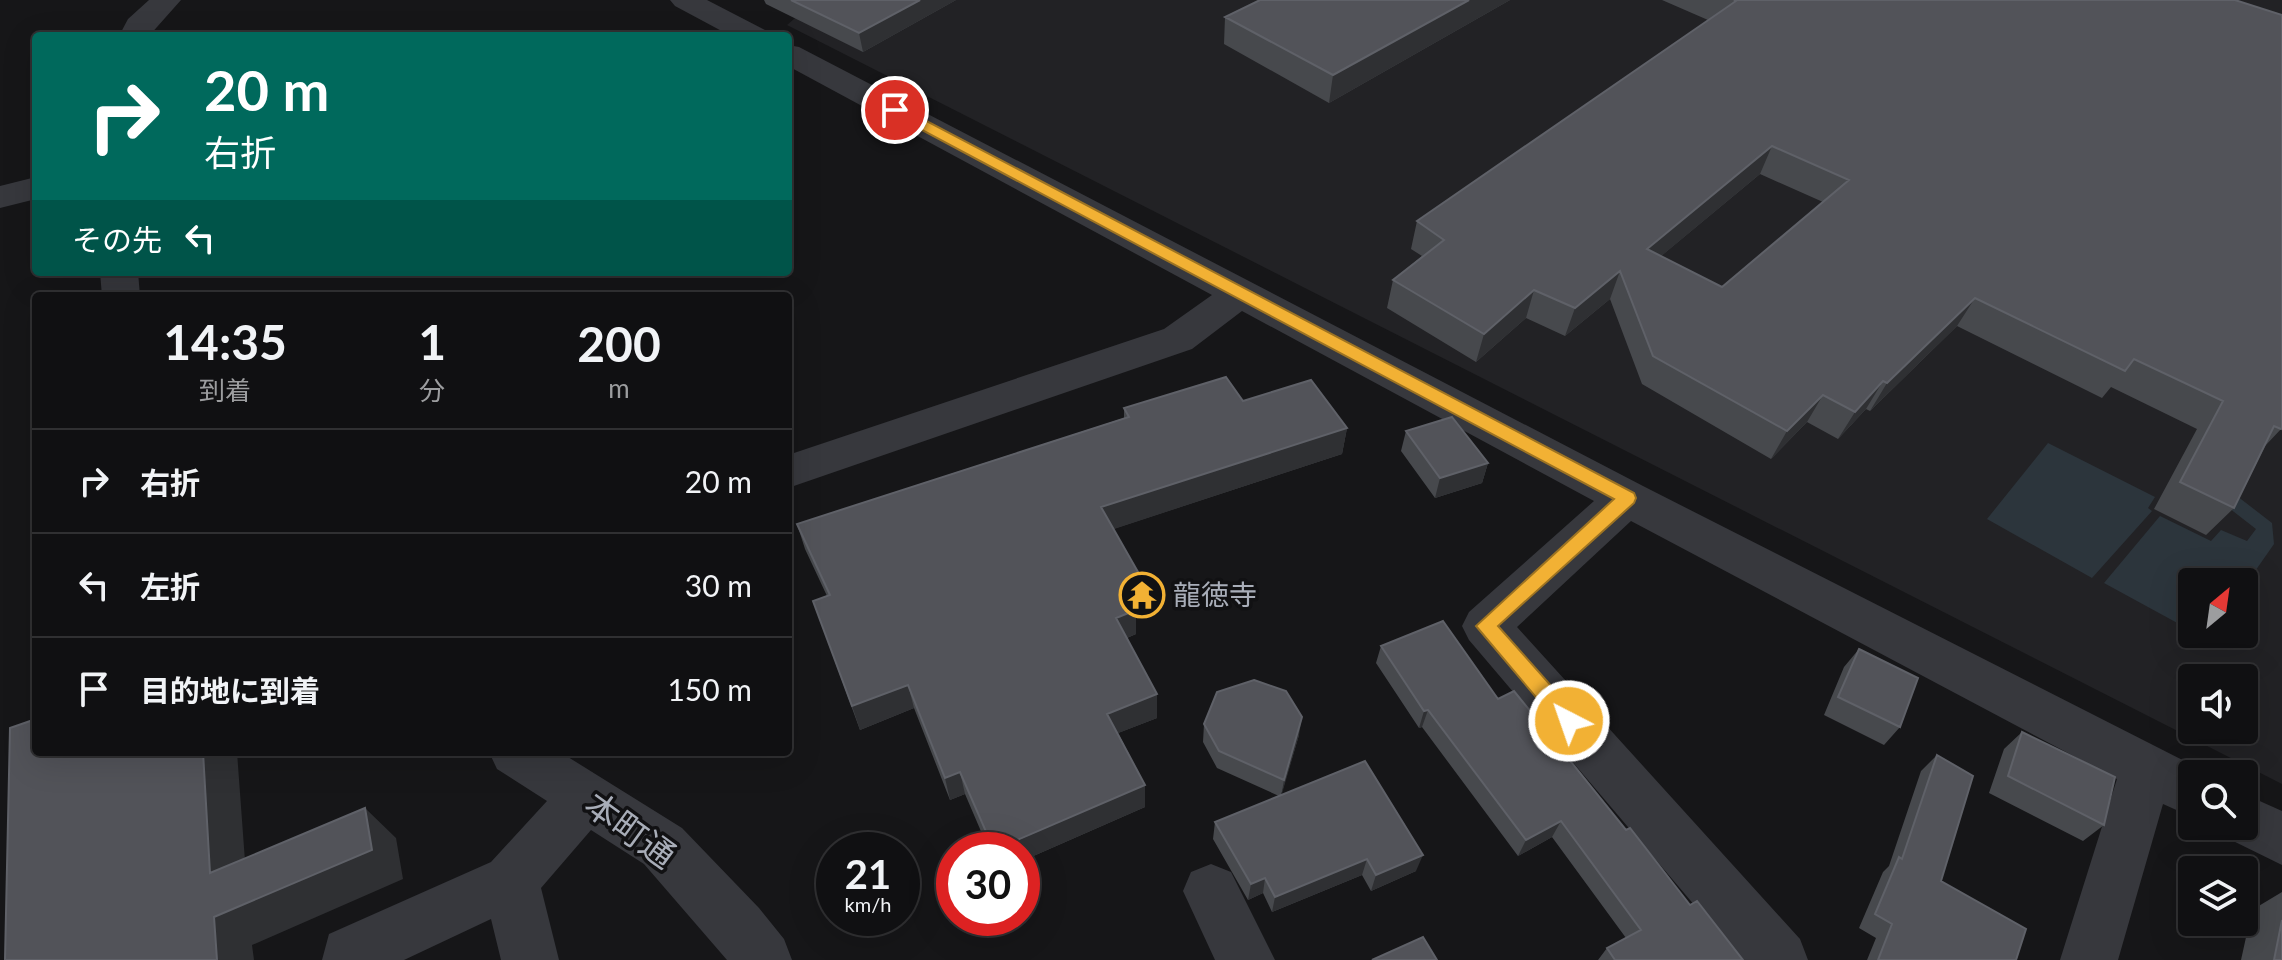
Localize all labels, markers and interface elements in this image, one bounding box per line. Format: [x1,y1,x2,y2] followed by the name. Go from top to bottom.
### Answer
[204,56,329,123] text: 20 m
[72,64,176,168] icon: right
[861,76,929,144] pin
[873,88,917,132] icon: arrive
[204,130,276,174] text: 右折
[178,216,222,260] icon: left
[72,221,162,257] text: その先
[163,313,287,370] text: 14:35
[418,313,446,370] text: 1
[577,315,661,372] text: 200
[608,372,630,404] text: m
[199,374,251,406] text: 到着
[419,374,445,406] text: 分
[72,459,116,503] icon: right
[685,463,752,499] text: 20 m
[140,464,200,500] text: 右折
[72,563,116,607] icon: left
[685,567,752,603] text: 30 m
[140,568,200,604] text: 左折
[2178,568,2258,648] north arrow
[2178,568,2258,936] map controls
[1118,571,1166,619] temple icon: 龍徳寺
[1173,577,1257,611] place label: 龍徳寺
[2178,664,2258,744] button: sound
[72,667,116,711] icon: arrive
[667,671,752,707] text: 150 m
[140,672,320,708] text: 目的地に到着
[1527,679,1611,763] position arrow
[2178,760,2258,840] button: search
[578,782,684,875] street label: 本町通
[936,832,1040,936] speed limit sign: 30
[845,850,891,898] text: 21
[2178,856,2258,936] button: layers
[845,892,891,916] text: km/h

